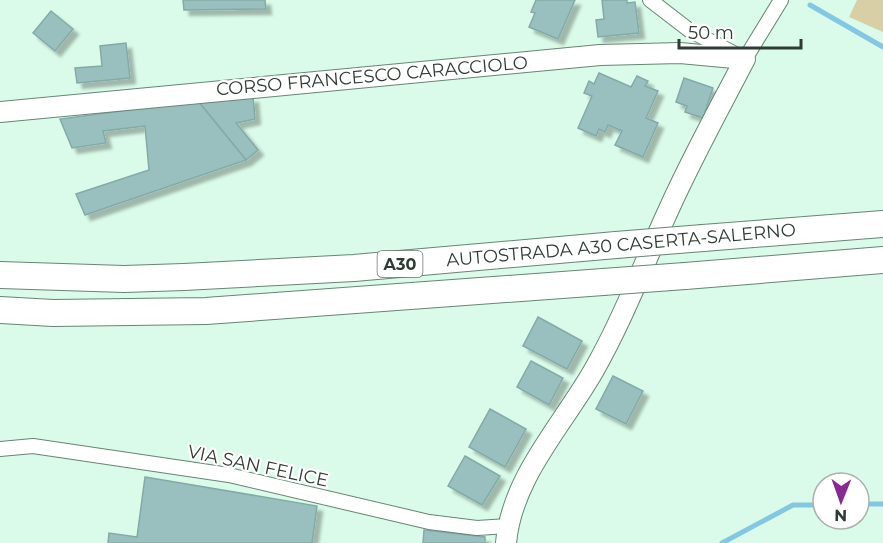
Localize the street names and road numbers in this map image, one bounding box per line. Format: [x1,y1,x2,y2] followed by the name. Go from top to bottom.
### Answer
[215,51,529,101] street label: CORSO FRANCESCO CARACCIOLO
[445,219,797,271] street label: AUTOSTRADA A30 CASERTA-SALERNO
[378,251,422,277] road number: A30
[186,440,330,492] street label: VIA SAN FELICE

